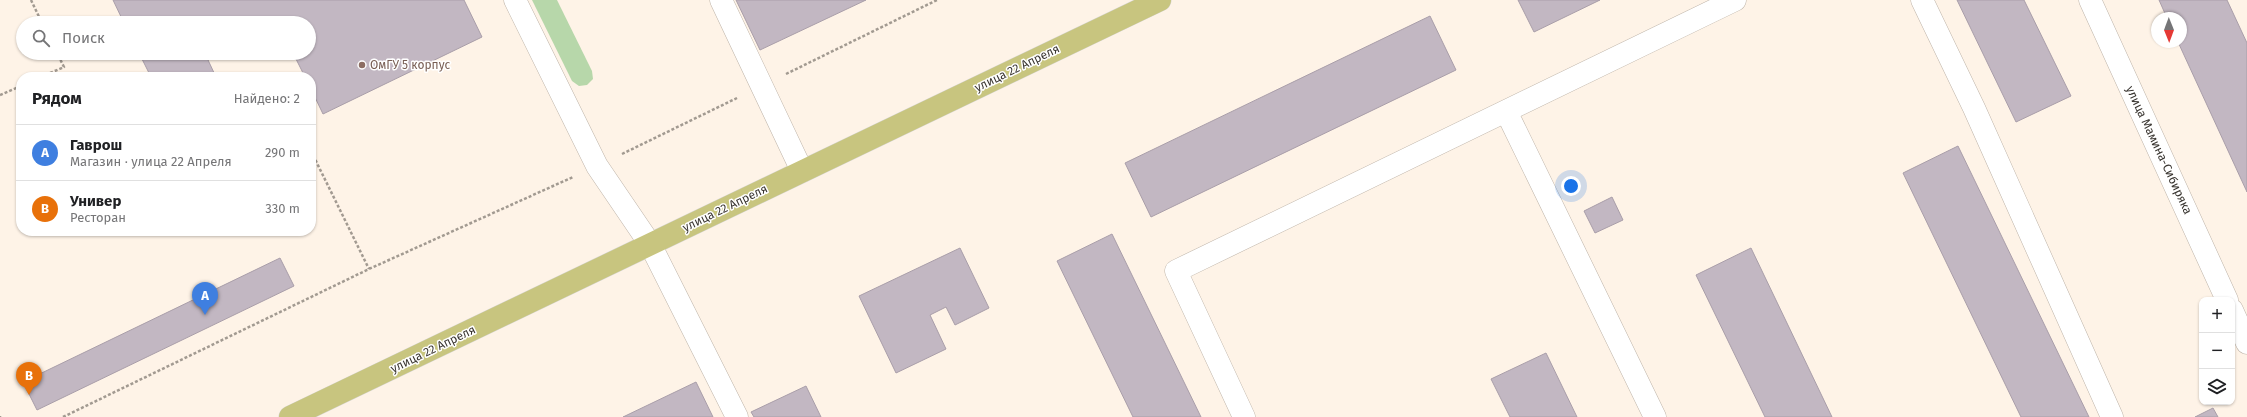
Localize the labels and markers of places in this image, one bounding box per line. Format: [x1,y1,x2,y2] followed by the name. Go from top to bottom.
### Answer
[370,58,450,72] place label: ОмГУ 5 корпус
[357,60,367,70] marker: ОмГУ 5 корпус
[192,282,218,315] pin: A
[16,362,42,395] pin: B

